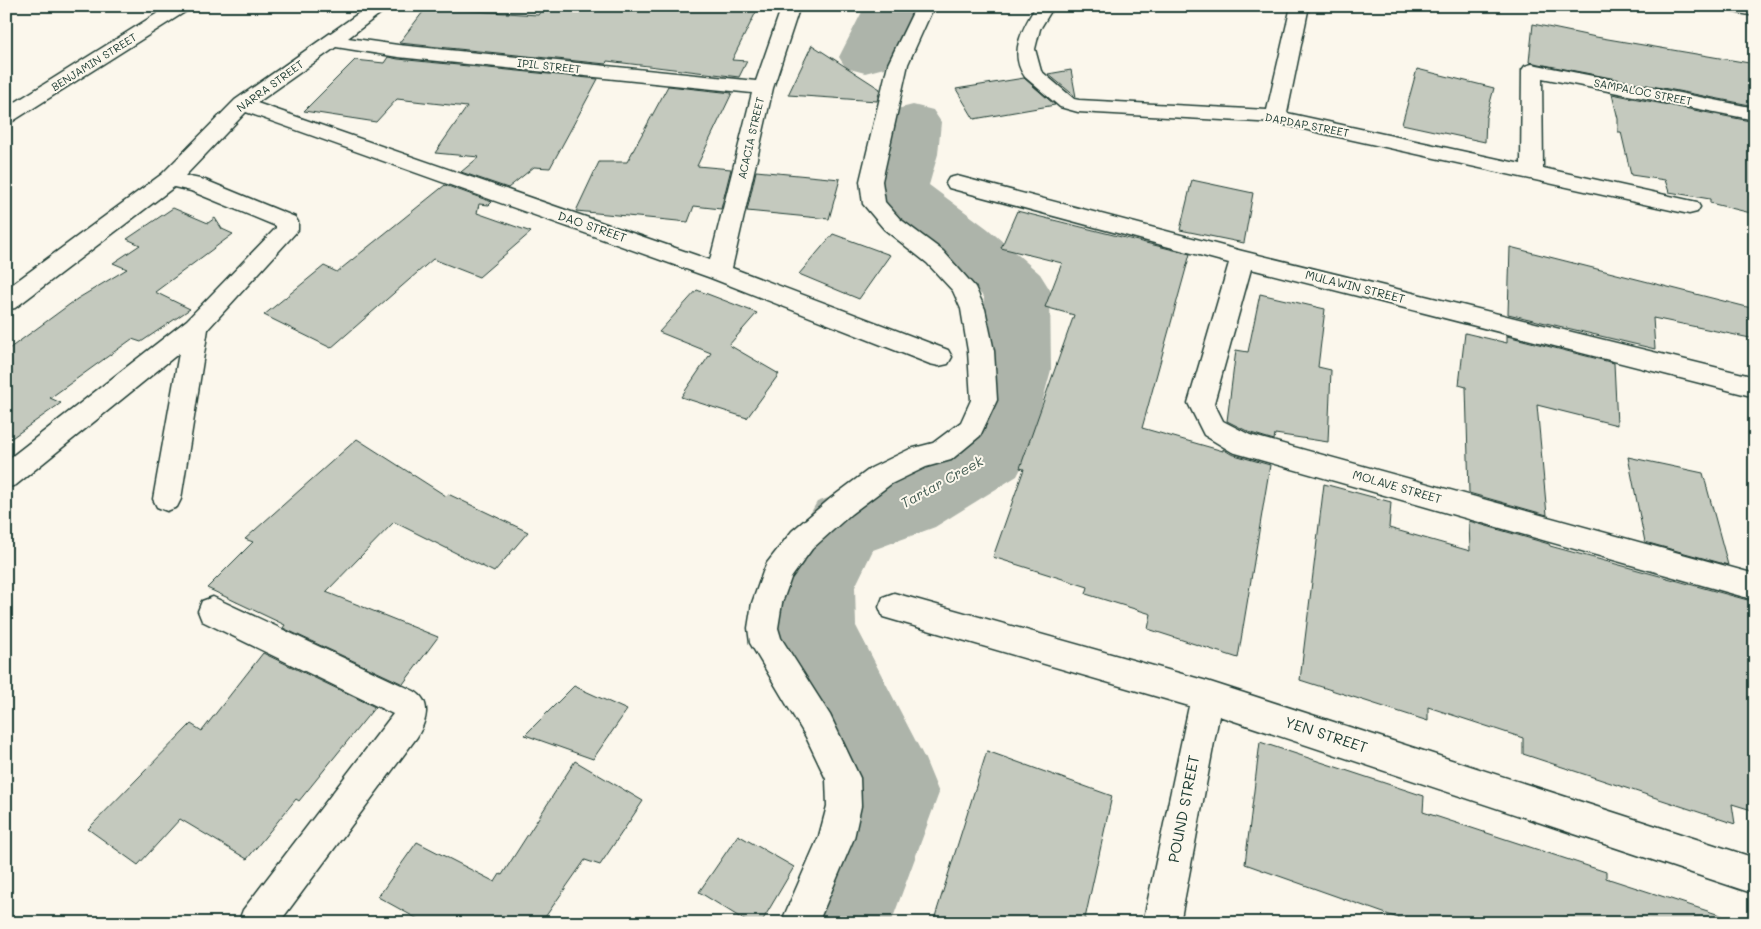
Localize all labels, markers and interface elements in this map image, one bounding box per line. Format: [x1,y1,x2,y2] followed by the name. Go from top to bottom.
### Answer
[48,29,139,94] street label: BENJAMIN STREET
[517,55,582,76] street label: IPIL STREET
[233,56,306,115] street label: NARRA STREET
[1593,75,1694,108] street label: SAMPALOC STREET
[734,95,767,180] street label: ACACIA STREET
[1264,109,1350,140] street label: DAPDAP STREET
[556,207,629,245] street label: DAO STREET
[1304,266,1407,306] street label: MULAWIN STREET
[897,451,987,512] water label: Tartar Creek
[1351,466,1444,506] street label: MOLAVE STREET
[1282,711,1370,757] street label: YEN STREET
[1163,753,1203,864] street label: POUND STREET

